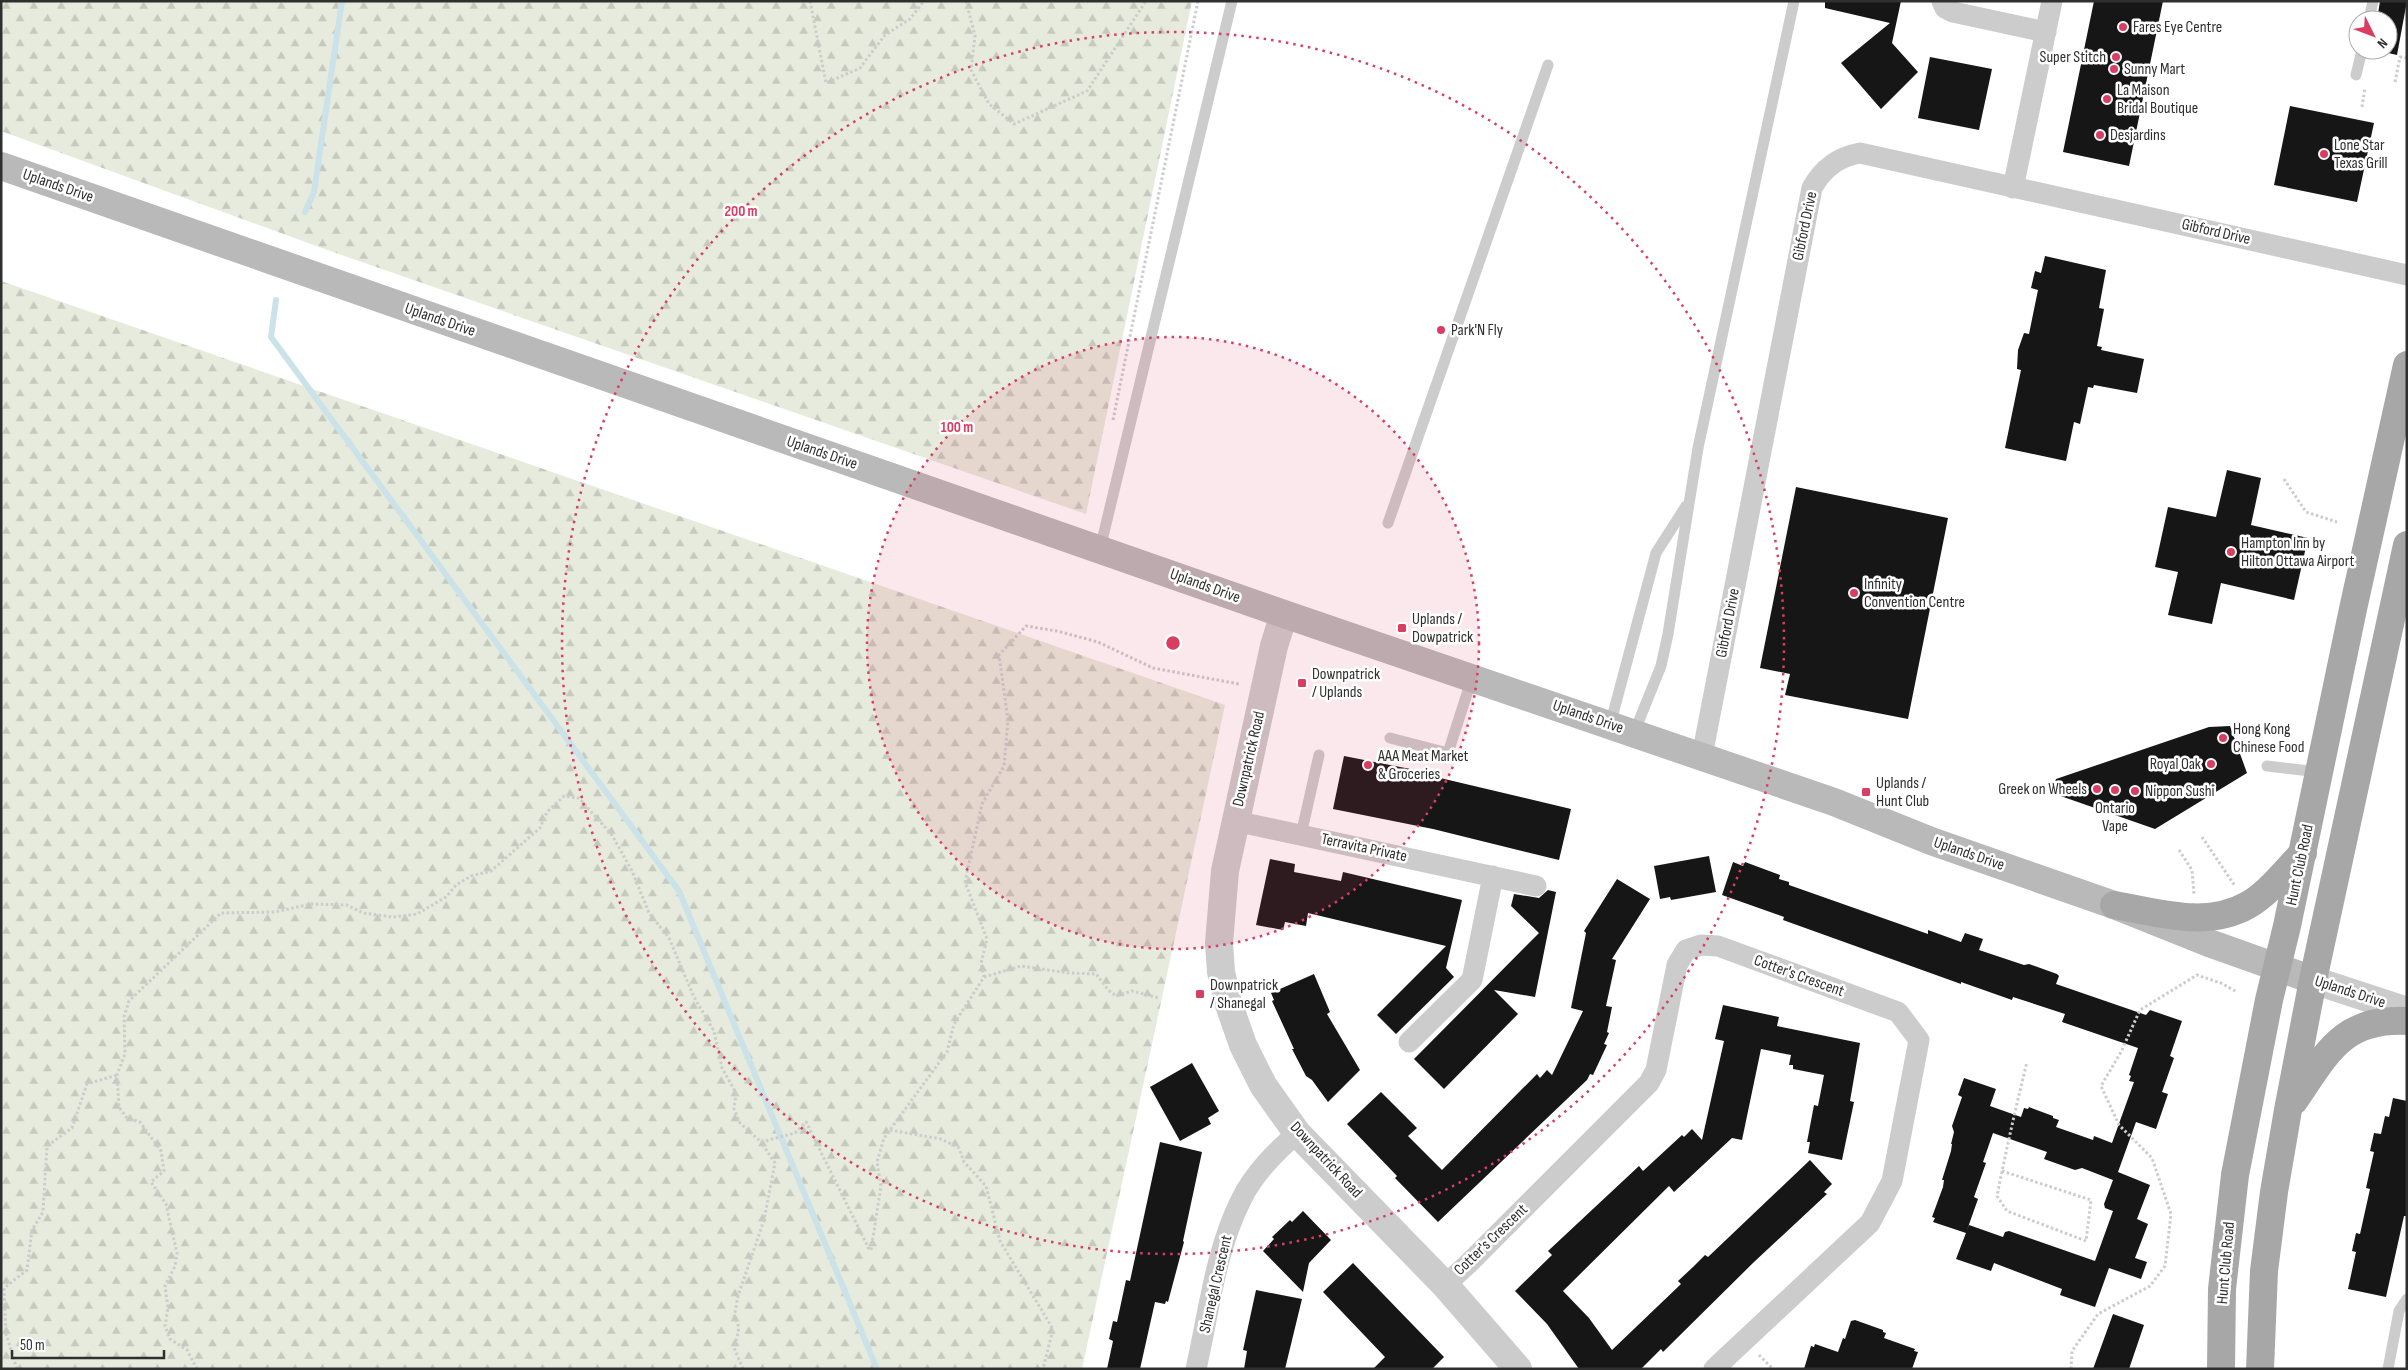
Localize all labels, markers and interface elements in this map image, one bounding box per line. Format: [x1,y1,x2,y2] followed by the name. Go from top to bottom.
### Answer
[2348,10,2398,60] north arrow
[2133,18,2222,37] place label: Fares Eye Centre
[2117,21,2129,33] marker: Fares Eye Centre
[2373,35,2391,52] text: N
[2040,48,2106,67] place label: Super Stitch
[2110,51,2122,63] marker: Super Stitch
[2124,60,2185,79] place label: Sunny Mart
[2108,63,2120,75] marker: Sunny Mart
[2117,81,2198,118] place label: La Maison Bridal Boutique
[2101,93,2113,105] marker: La Maison Bridal Boutique
[2110,126,2166,145] place label: Desjardins
[2094,129,2106,141] marker: Desjardins
[2334,136,2388,173] place label: Lone Star Texas Grill
[2318,148,2330,160] marker: Lone Star Texas Grill
[20,165,96,207] street label: Uplands Drive
[1788,190,1822,262] street label: Gibford Drive
[724,202,758,221] text: 200 m
[2180,215,2252,249] street label: Gibford Drive
[402,299,478,341] street label: Uplands Drive
[1451,321,1503,340] place label: Park'N Fly
[1435,324,1447,336] marker: Park'N Fly
[941,418,973,437] text: 100 m
[784,432,860,474] street label: Uplands Drive
[2241,534,2354,571] place label: Hampton Inn by Hilton Ottawa Airport
[2225,546,2237,558] marker: Hampton Inn by Hilton Ottawa Airport
[1167,565,1243,607] street label: Uplands Drive
[1864,575,1965,612] place label: Infinity Convention Centre
[1712,587,1744,659] street label: Gibford Drive
[1848,587,1860,599] marker: Infinity Convention Centre
[1412,610,1473,647] place label: Uplands / Dowpatrick
[1396,622,1408,634] marker: Uplands / Dowpatrick
[1164,634,1182,652] centre of rings
[1312,665,1380,702] place label: Downpatrick / Uplands
[1296,677,1308,689] marker: Downpatrick / Uplands
[1550,696,1626,738] street label: Uplands Drive
[1229,710,1269,808] street label: Downpatrick Road
[2233,720,2304,757] place label: Hong Kong Chinese Food
[2217,732,2229,744] marker: Hong Kong Chinese Food
[1377,747,1469,784] place label: AAA Meat Market & Groceries
[2150,755,2201,774] place label: Royal Oak
[2205,758,2217,770] marker: Royal Oak
[1362,759,1374,771] marker: AAA Meat Market & Groceries
[1876,774,1929,811] place label: Uplands / Hunt Club
[1998,780,2087,799] place label: Greek on Wheels
[2145,782,2215,801] place label: Nippon Sushi
[2091,783,2103,795] marker: Greek on Wheels
[2109,784,2121,796] marker: Ontario Vape
[2129,785,2141,797] marker: Nippon Sushi
[1860,786,1872,798] marker: Uplands / Hunt Club
[2095,799,2135,836] place label: Ontario Vape
[2282,823,2318,907] street label: Hunt Club Road
[1319,830,1409,866] street label: Terravita Private
[1931,833,2007,875] street label: Uplands Drive
[1751,951,1847,1001] street label: Cotter's Crescent
[2312,972,2388,1012] street label: Uplands Drive
[1210,976,1278,1013] place label: Downpatrick / Shanegal
[1194,988,1206,1000] marker: Downpatrick / Shanegal
[1286,1118,1366,1202] street label: Downpatrick Road
[1450,1200,1532,1280] street label: Cotter's Crescent
[2213,1221,2239,1305] street label: Hunt Club Road
[1196,1233,1237,1335] street label: Shanegal Crescent
[12,1328,165,1360] scale bar
[20,1336,45,1355] text: 50 m

